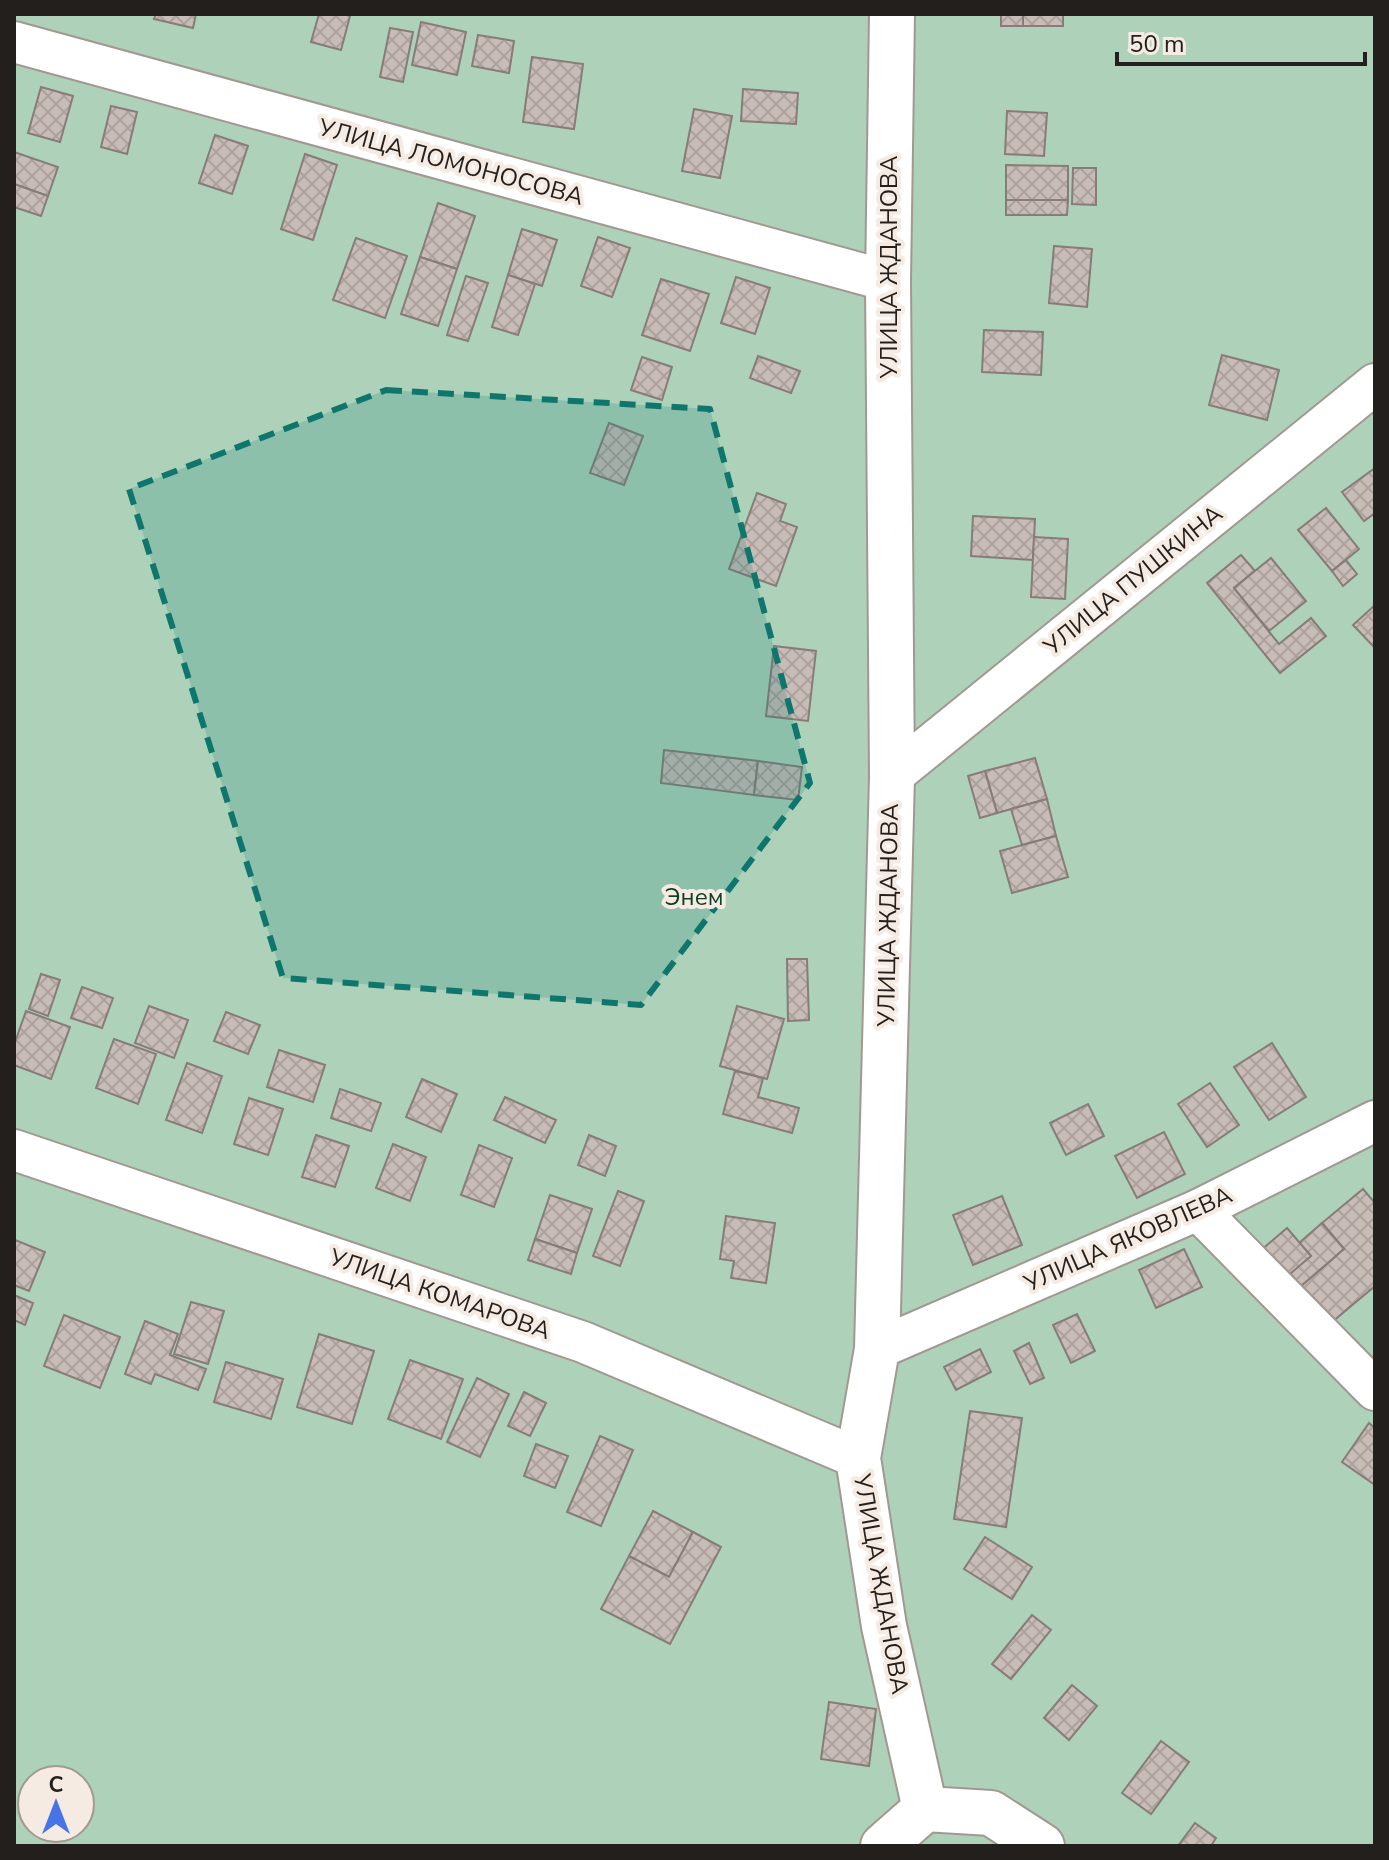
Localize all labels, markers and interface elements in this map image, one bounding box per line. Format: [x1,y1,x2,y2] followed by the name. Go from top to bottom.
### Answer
[1117,16,1365,66] scale bar
[1129,28,1185,60] text: 50 m
[314,111,588,213] street label: УЛИЦА ЛОМОНОСОВА
[873,155,905,380] street label: УЛИЦА ЖДАНОВА
[1036,498,1229,663] street label: УЛИЦА ПУШКИНА
[870,803,906,1028] street label: УЛИЦА ЖДАНОВА
[664,881,724,913] park label: Энем
[1018,1179,1238,1300] street label: УЛИЦА ЯКОВЛЕВА
[324,1241,555,1347] street label: УЛИЦА КОМАРОВА
[846,1470,916,1697] street label: УЛИЦА ЖДАНОВА
[16,1764,96,1844] north arrow
[49,1770,64,1800] text: С

